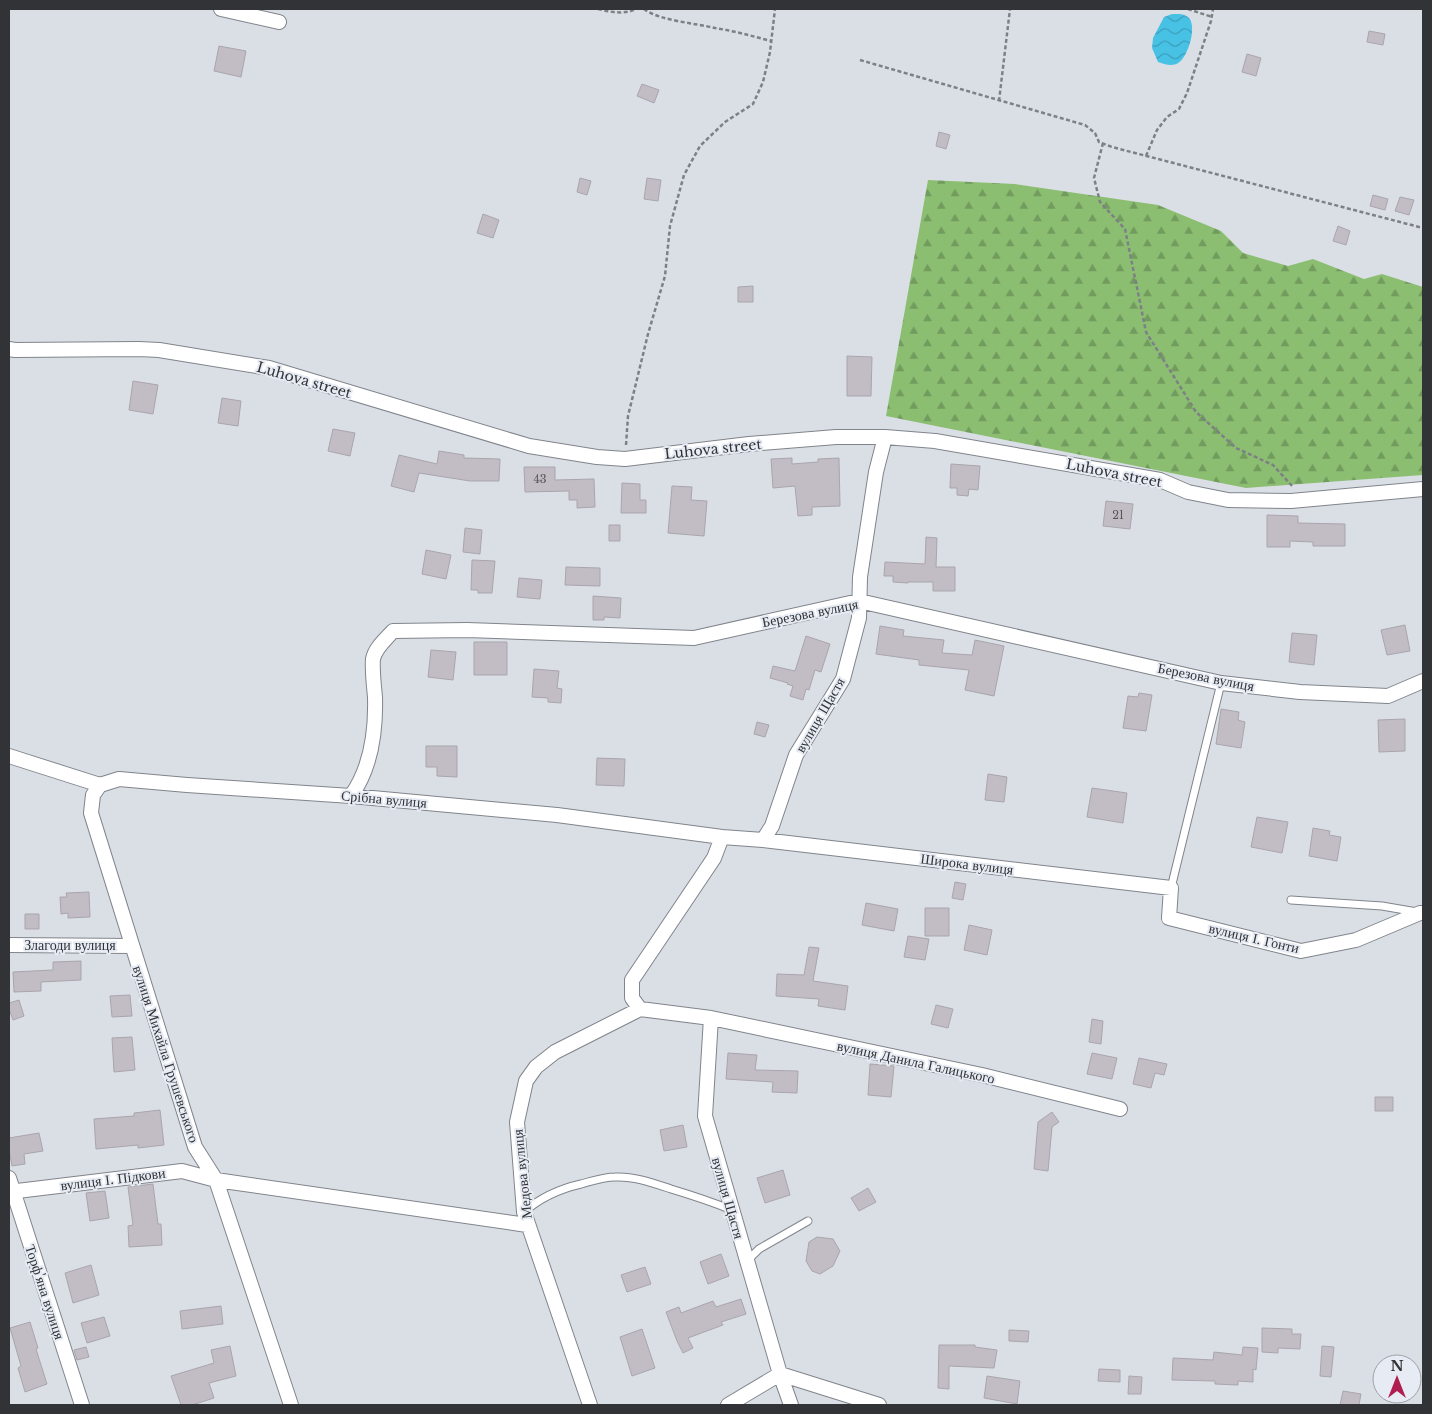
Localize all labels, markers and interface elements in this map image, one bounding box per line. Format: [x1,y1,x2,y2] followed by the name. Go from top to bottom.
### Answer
[255,358,354,402] street label: Luhova street
[664,435,763,463] street label: Luhova street
[1064,455,1164,491] street label: Luhova street
[533,472,547,486] house number: 43
[1112,508,1124,522] house number: 21
[760,595,860,631] street label: Березова вулиця
[1156,659,1256,695] street label: Березова вулиця
[791,674,849,756] street label: вулиця Щастя
[340,786,428,812] street label: Срібна вулиця
[920,849,1015,879] street label: Широка вулиця
[1207,919,1301,957] street label: вулиця І. Гонти
[24,936,116,954] street label: Злагоди вулиця
[129,963,203,1145] street label: вулиця Михайла Грушевського
[835,1036,997,1088] street label: вулиця Данила Галицького
[508,1128,536,1220] street label: Медова вулиця
[708,1155,748,1241] street label: вулиця Щастя
[59,1164,167,1194] street label: вулиця І. Підкови
[21,1242,69,1342] street label: Торф'яна вулиця
[1372,1354,1422,1404] north arrow
[1390,1357,1404,1375] text: N

